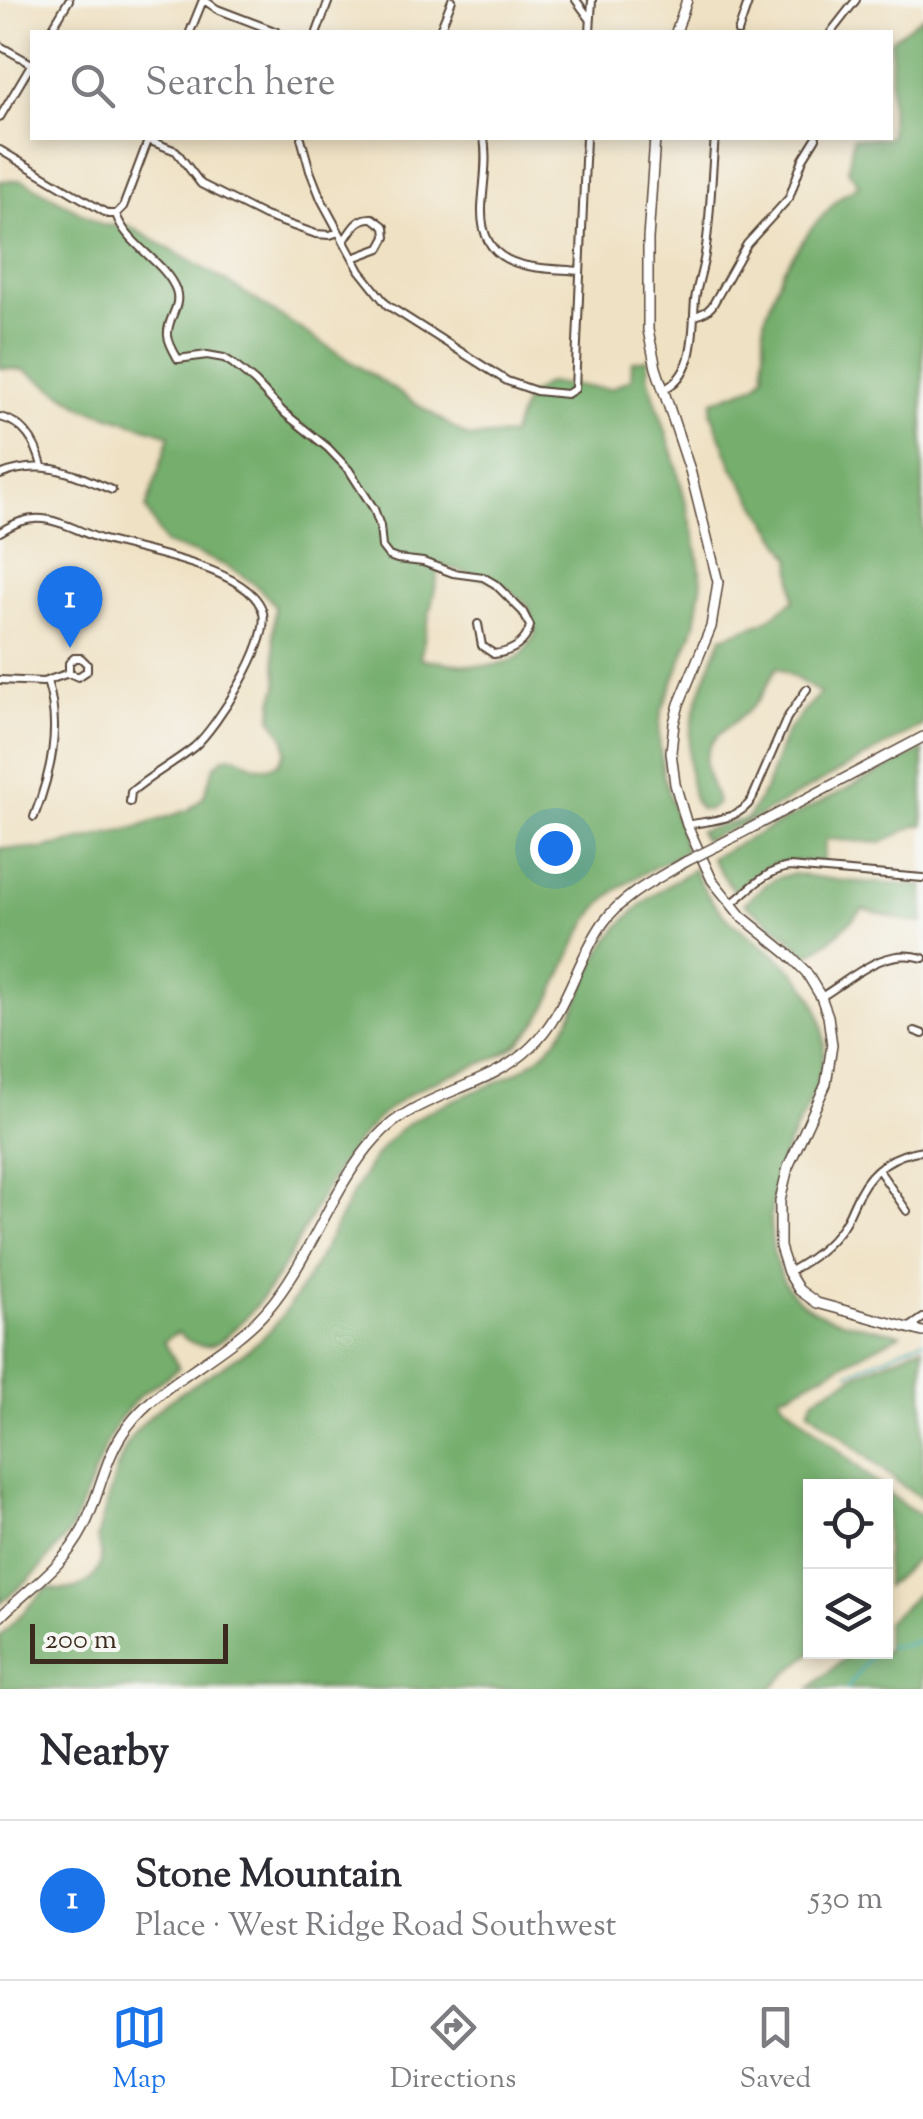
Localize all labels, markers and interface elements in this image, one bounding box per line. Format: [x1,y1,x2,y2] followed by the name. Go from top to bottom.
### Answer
[30,30,893,140] search box
[65,58,120,113] icon: search
[145,58,336,112] text: Search here
[38,566,102,648] pin: 1
[530,823,581,874] your location
[803,1479,893,1659] map controls
[803,1479,893,1569] button: locate
[803,1569,893,1659] button: layers
[30,1619,228,1664] scale bar
[45,1621,117,1661] text: 200 m
[40,1724,169,1784] text: Nearby
[135,1850,402,1904] text: Stone Mountain
[67,1877,78,1923] text: 1
[809,1877,883,1923] text: 530 m
[135,1904,616,1950] text: Place · West Ridge Road Southwest
[112,2000,167,2100] tab: Map
[390,2000,516,2100] tab: Directions
[739,2000,811,2100] tab: Saved

